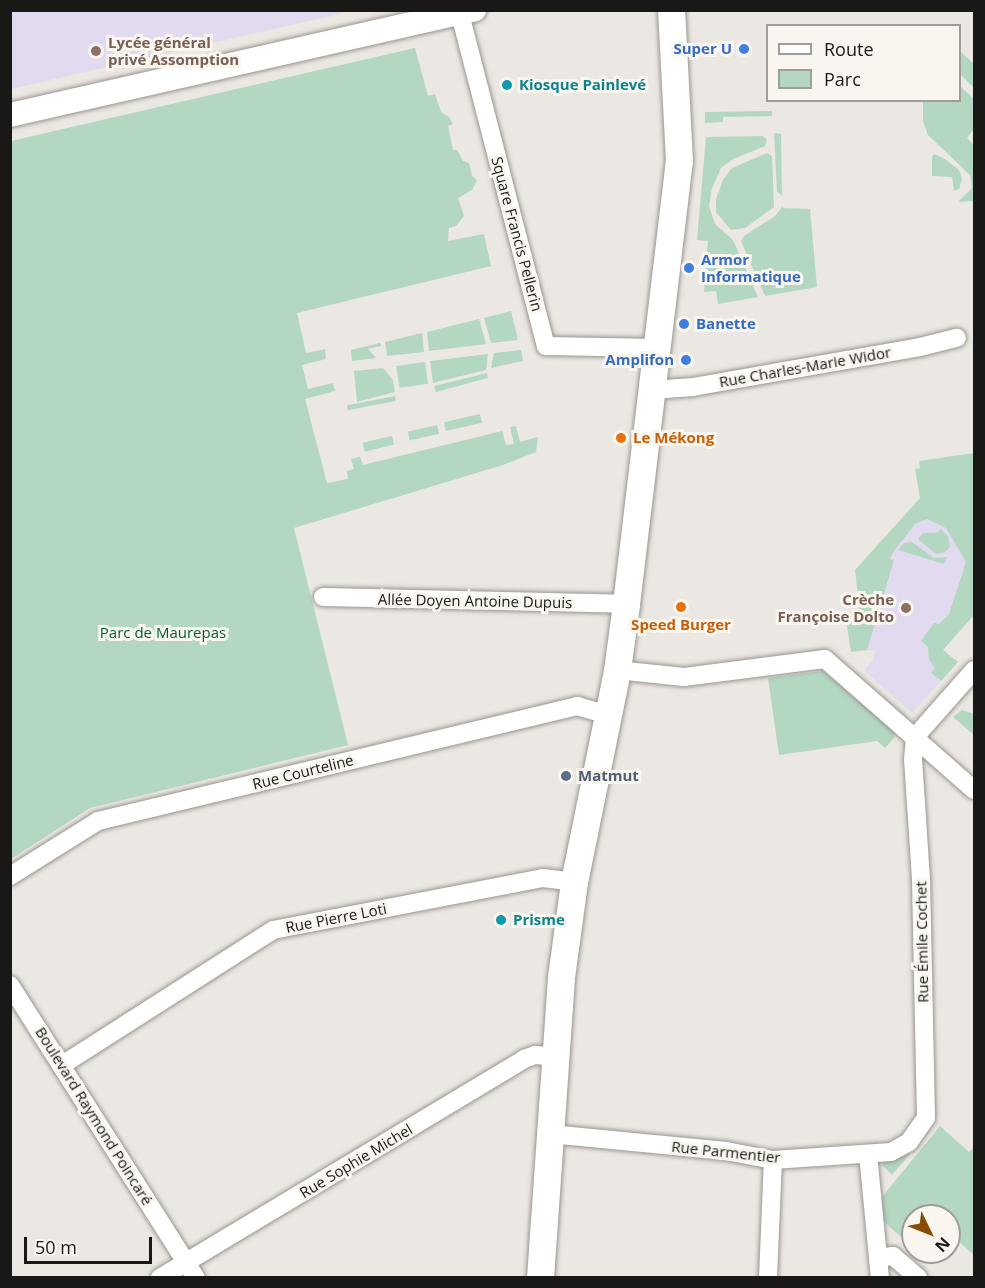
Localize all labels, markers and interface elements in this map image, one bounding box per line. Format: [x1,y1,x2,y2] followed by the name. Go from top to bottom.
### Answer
[766,24,961,102] legend
[108,33,239,68] place label: Lycée général privé Assomption
[824,37,874,61] text: Route
[673,40,732,58] place label: Super U
[737,42,751,56] marker: Super U
[89,44,103,58] marker: Lycée général privé Assomption
[824,67,861,91] text: Parc
[519,76,646,94] place label: Kiosque Painlevé
[500,78,514,92] marker: Kiosque Painlevé
[488,155,546,313] street label: Square Francis Pellerin
[701,250,801,285] place label: Armor Informatique
[682,261,696,275] marker: Armor Informatique
[696,315,756,333] place label: Banette
[677,317,691,331] marker: Banette
[718,343,892,391] street label: Rue Charles-Marie Widor
[605,351,674,369] place label: Amplifon
[679,353,693,367] marker: Amplifon
[633,429,714,447] place label: Le Mékong
[614,431,628,445] marker: Le Mékong
[378,590,572,612] street label: Allée Doyen Antoine Dupuis
[777,590,894,625] place label: Crèche Françoise Dolto
[674,600,688,614] marker: Speed Burger
[899,601,913,615] marker: Crèche Françoise Dolto
[631,616,731,634] place label: Speed Burger
[100,624,226,642] park label: Parc de Maurepas
[251,751,355,793] street label: Rue Courteline
[578,767,639,785] place label: Matmut
[559,769,573,783] marker: Matmut
[912,881,932,1003] street label: Rue Émile Cochet
[284,899,388,937] street label: Rue Pierre Loti
[513,911,565,929] place label: Prisme
[494,913,508,927] marker: Prisme
[32,1024,156,1208] street label: Boulevard Raymond Poincaré
[296,1120,416,1202] street label: Rue Sophie Michel
[671,1137,781,1167] street label: Rue Parmentier
[901,1204,961,1264] north arrow
[27,1225,154,1263] scale bar
[930,1233,955,1257] text: N
[35,1235,77,1259] text: 50 m

